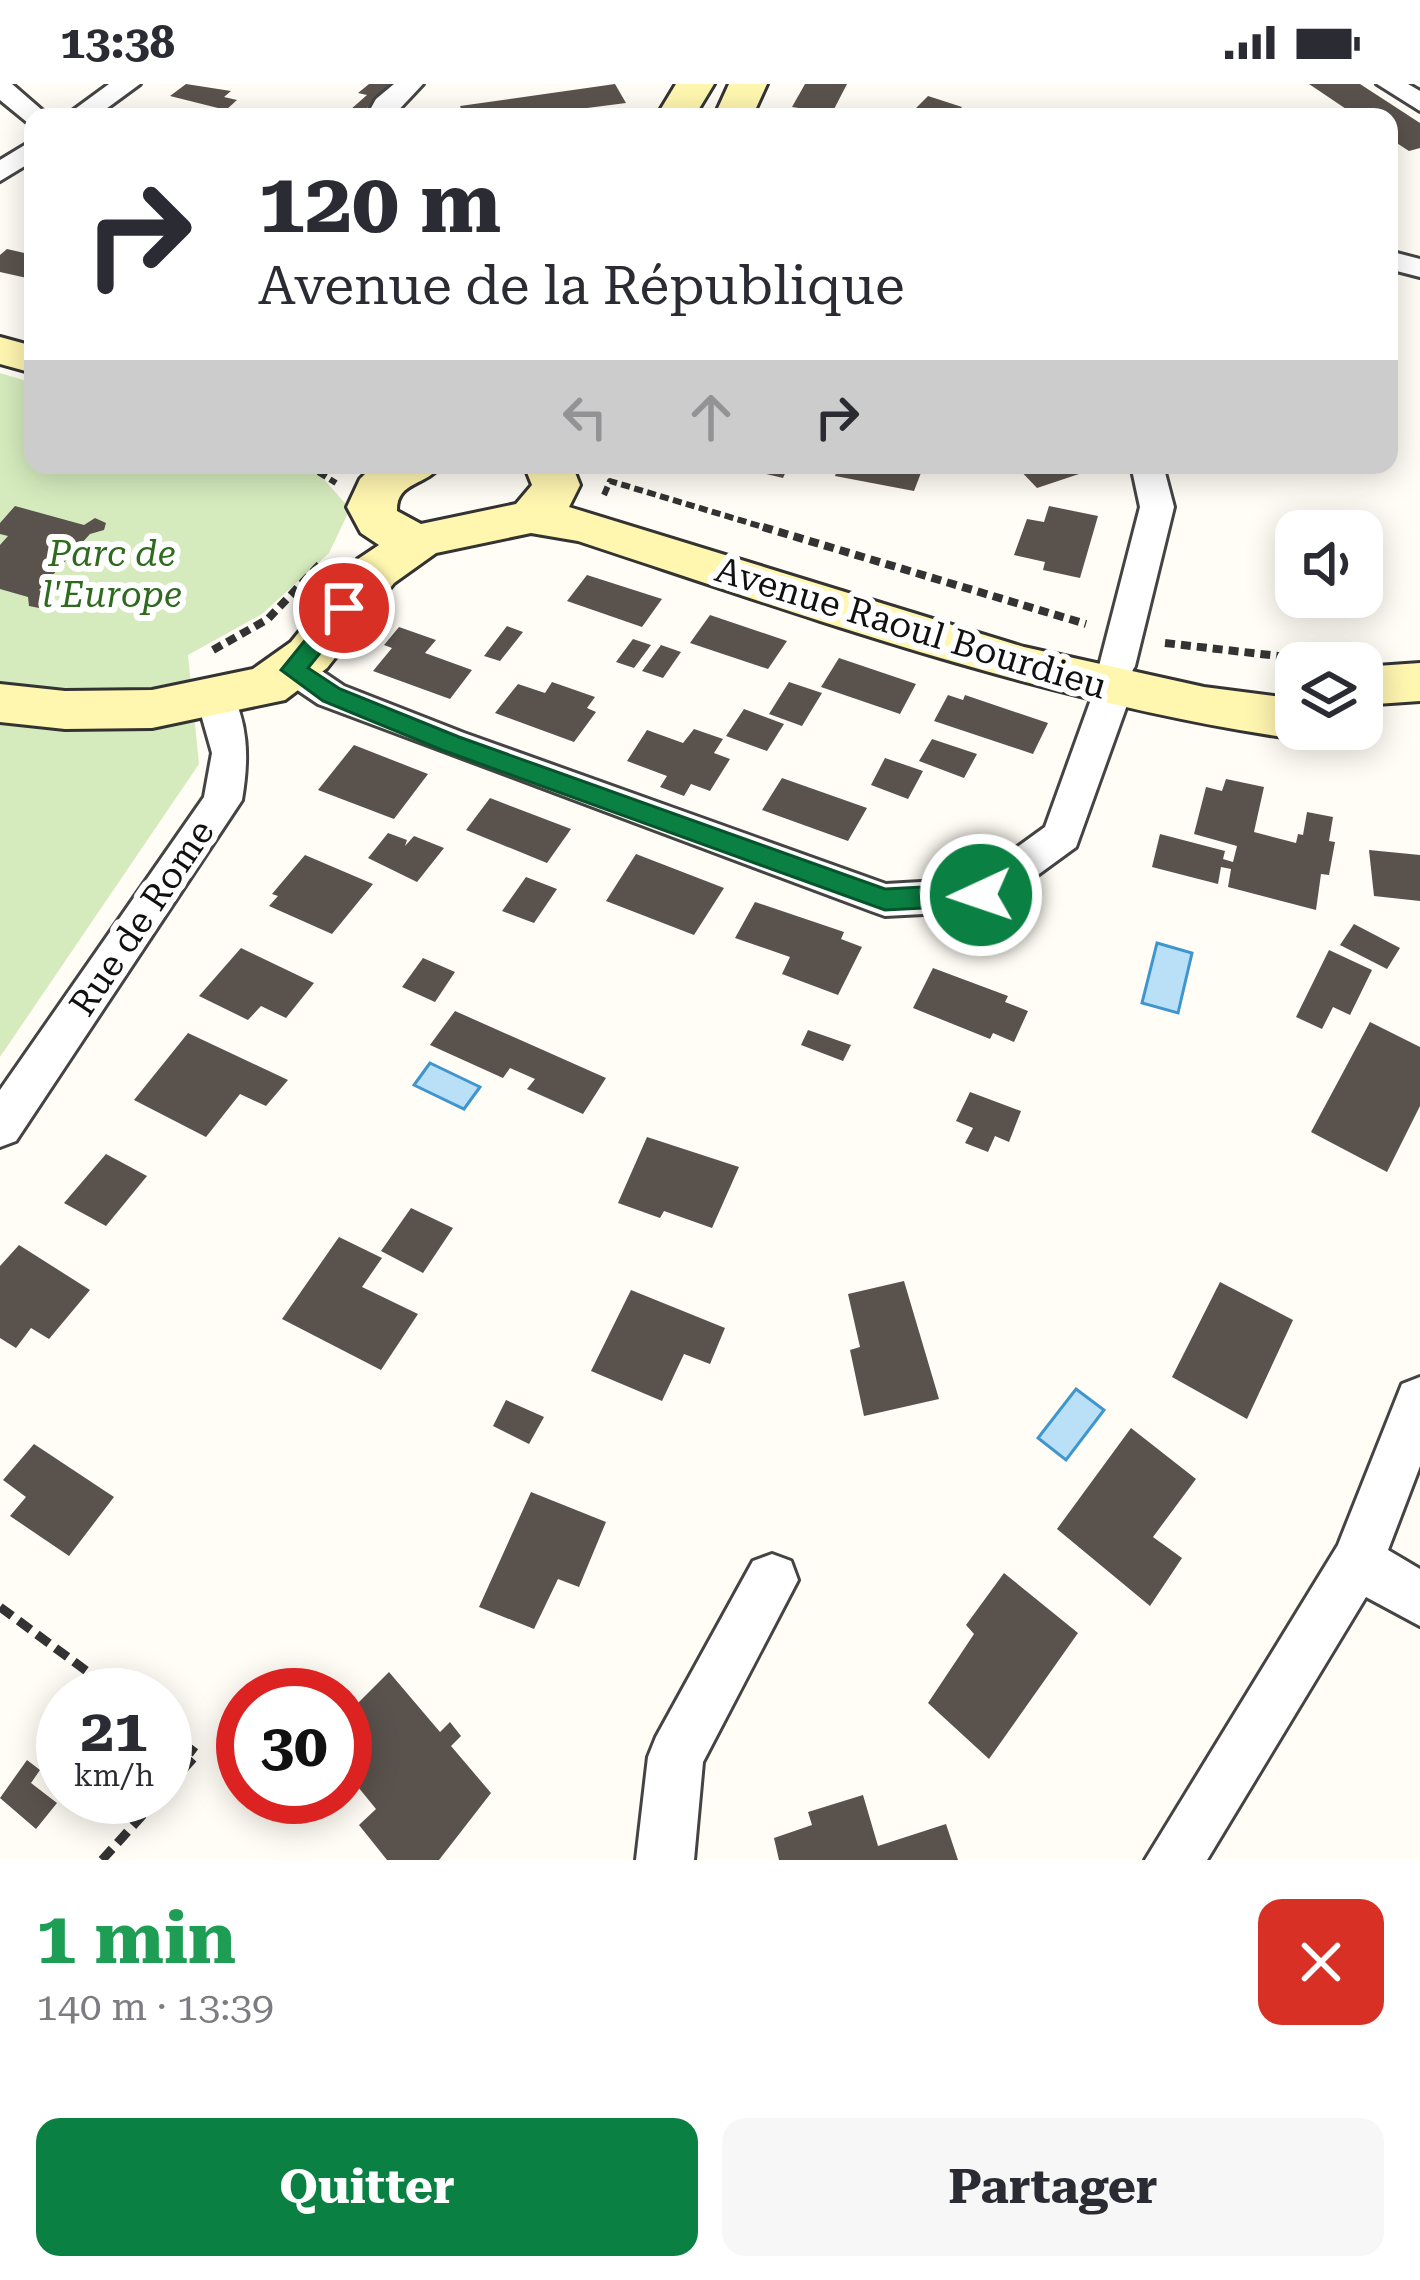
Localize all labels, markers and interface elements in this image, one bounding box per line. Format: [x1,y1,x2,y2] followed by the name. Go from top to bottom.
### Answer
[60,16,175,69] text: 13:38
[258,154,501,252] text: 120 m
[60,156,216,312] icon: right
[258,254,905,317] text: Avenue de la République
[552,384,618,450] icon: left
[678,384,744,450] icon: ahead
[804,384,870,450] icon: right
[1275,510,1383,750] map controls
[1275,510,1383,618] button: sound
[42,533,182,616] park label: Parc de l'Europe
[710,548,1112,708] street label: Avenue Raoul Bourdieu
[293,557,395,659] pin
[311,575,377,641] icon: arrive
[1275,642,1383,750] button: layers
[61,812,223,1024] street label: Rue de Rome
[918,832,1044,958] position arrow
[216,1668,372,1824] speed limit sign: 30
[80,1695,148,1766] text: 21
[74,1758,154,1793] text: km/h
[36,1896,236,1981] text: 1 min
[1258,1899,1384,2025] button: close
[36,1984,274,2030] text: 140 m · 13:39
[36,2118,698,2256] button: Quitter
[722,2118,1384,2256] button: Partager

